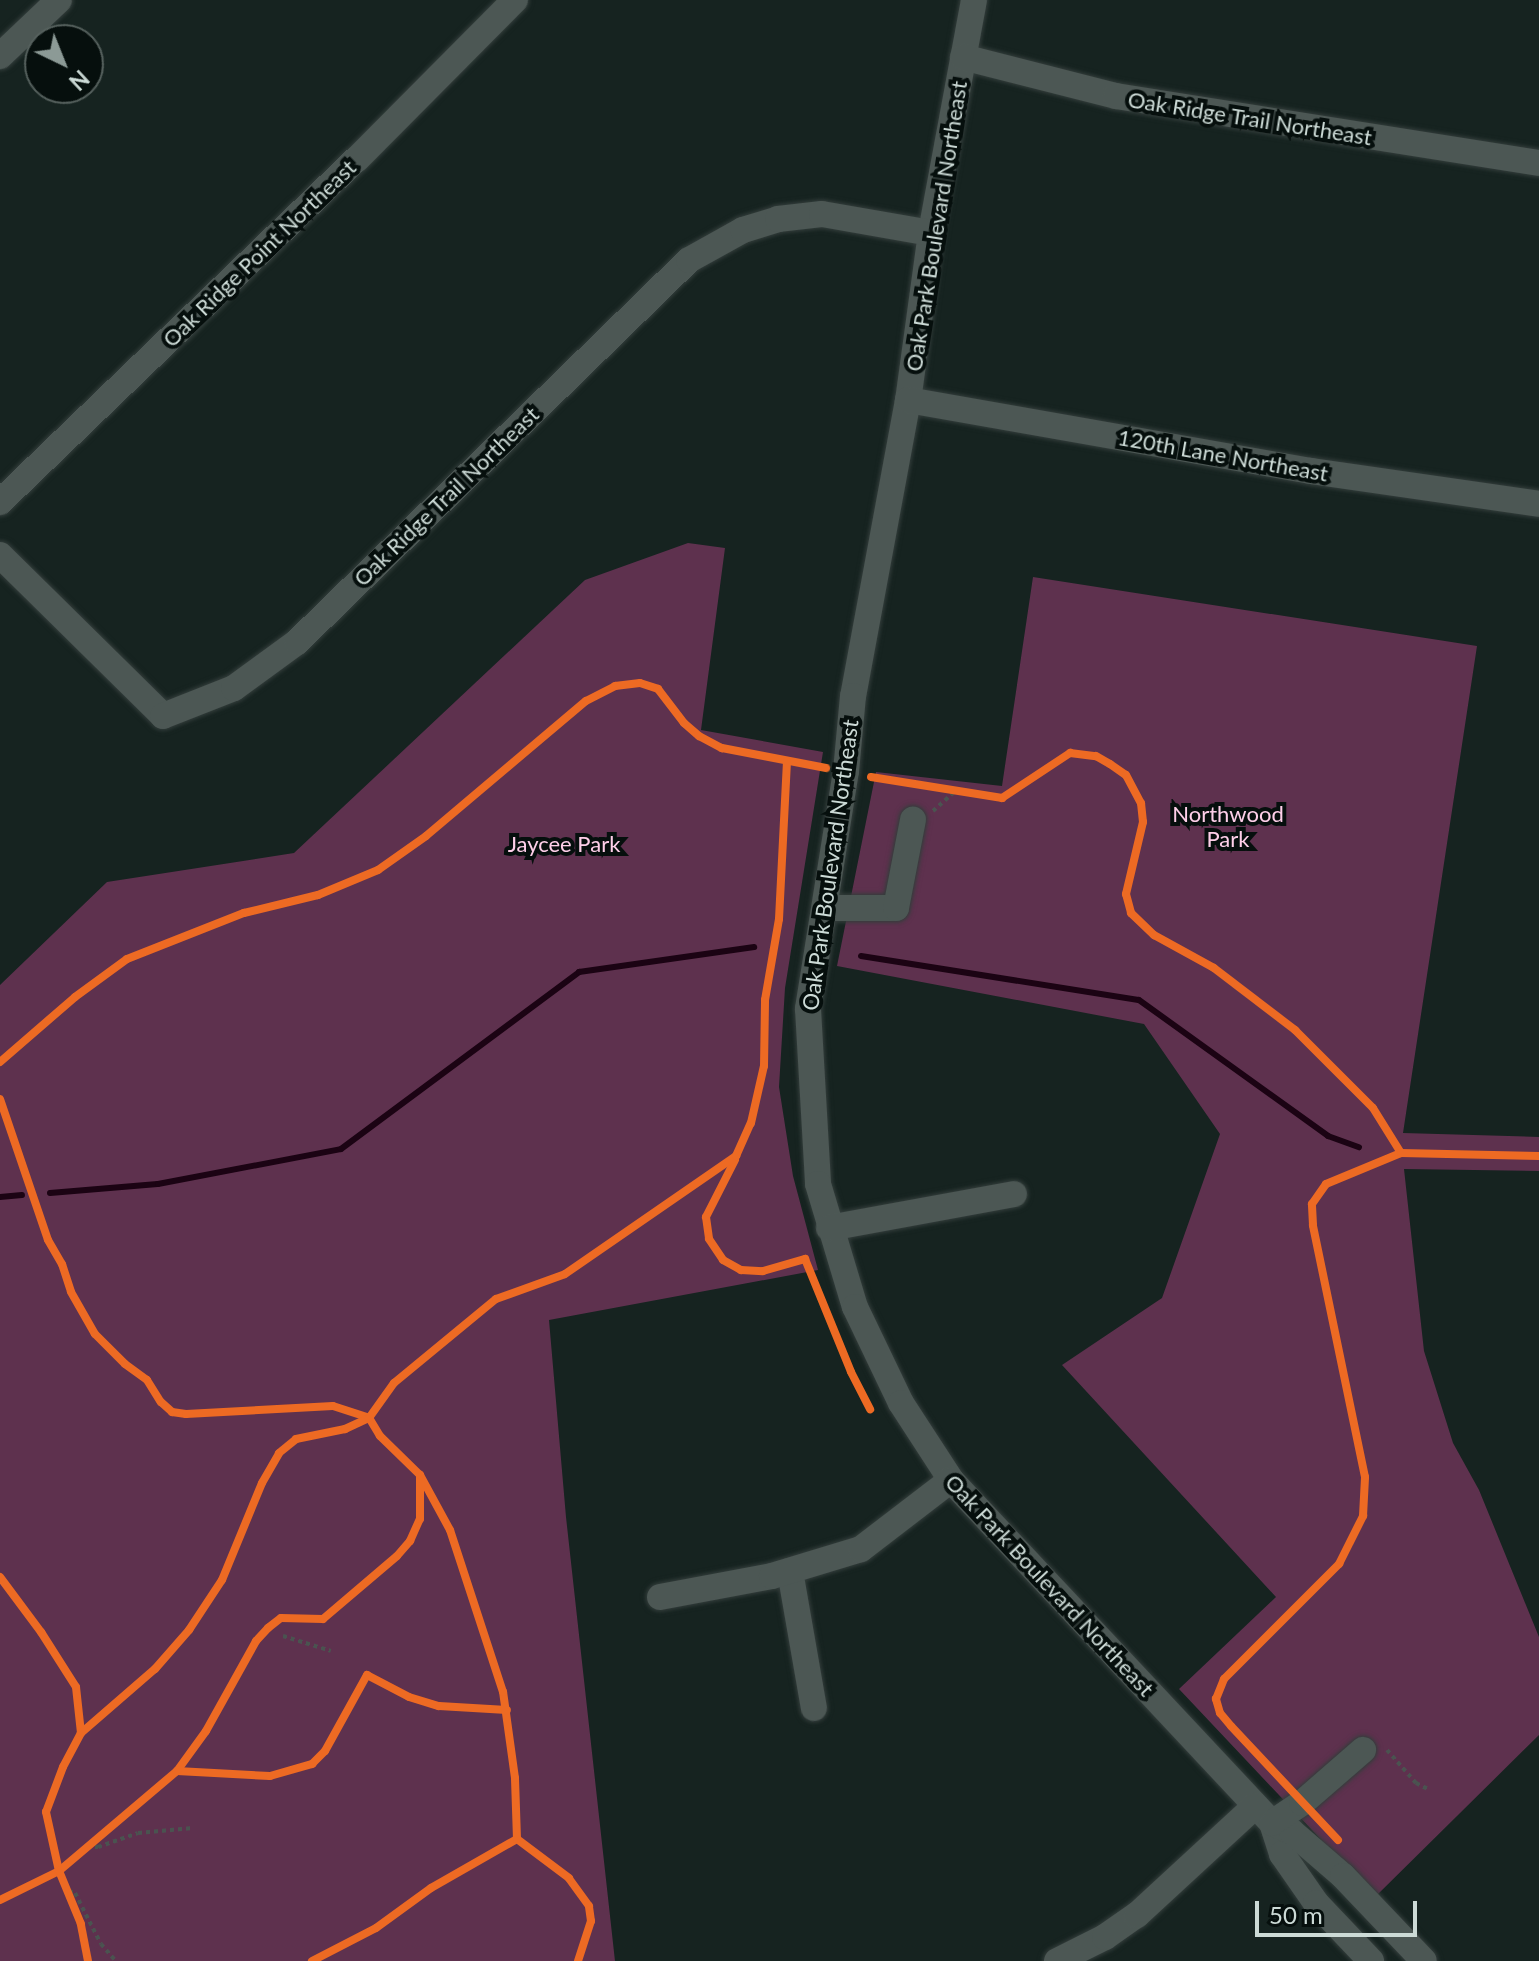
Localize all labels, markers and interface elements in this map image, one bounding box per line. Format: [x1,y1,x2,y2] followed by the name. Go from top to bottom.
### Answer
[24,24,104,104] north arrow
[64,65,95,96] text: N
[900,79,972,373] street label: Oak Park Boulevard Northeast
[1126,86,1374,150] street label: Oak Ridge Trail Northeast
[157,154,361,352] street label: Oak Ridge Point Northeast
[348,401,544,591] street label: Oak Ridge Trail Northeast
[1116,424,1330,486] street label: 120th Lane Northeast
[796,718,864,1012] street label: Oak Park Boulevard Northeast
[1172,800,1284,852] park label: Northwood Park
[508,831,620,857] park label: Jaycee Park
[940,1469,1160,1701] street label: Oak Park Boulevard Northeast
[1259,1885,1421,1935] scale bar
[1269,1900,1323,1929] text: 50 m

